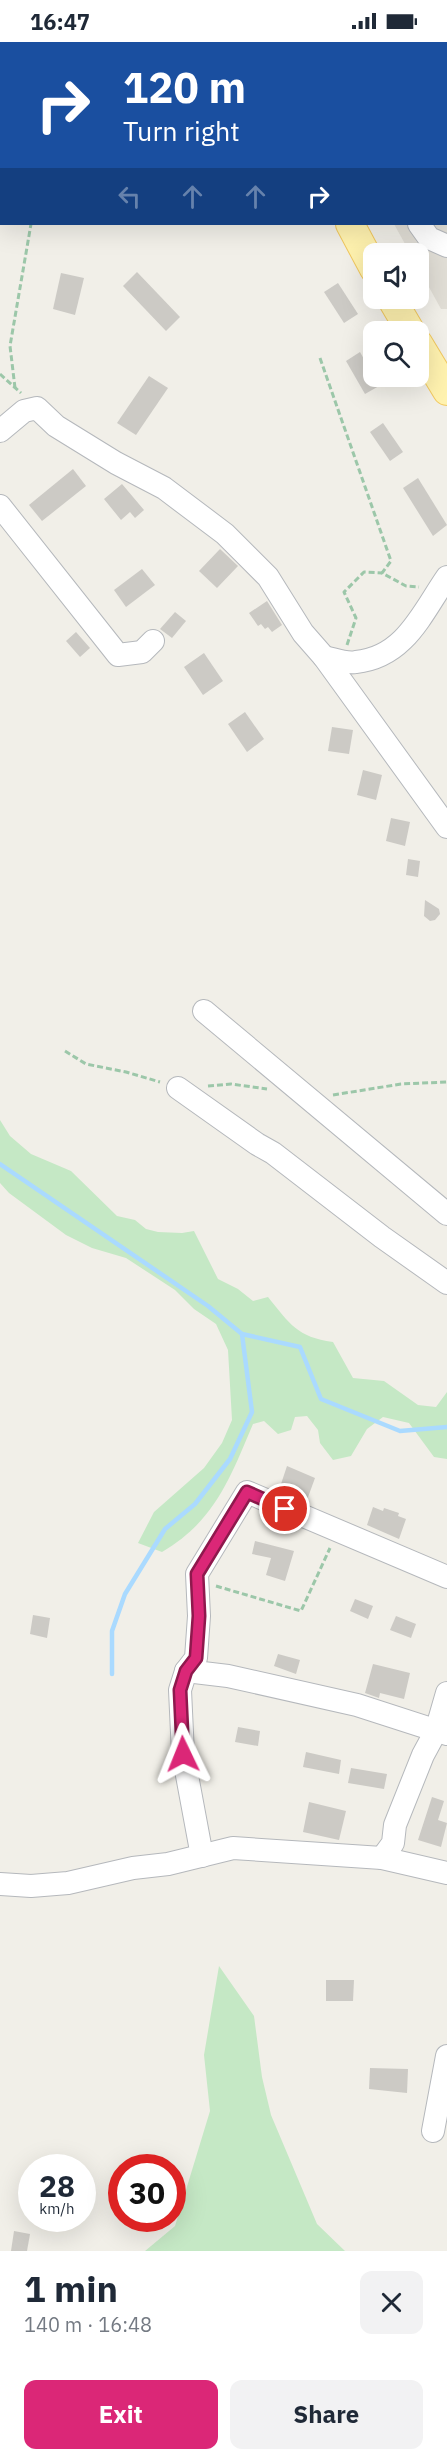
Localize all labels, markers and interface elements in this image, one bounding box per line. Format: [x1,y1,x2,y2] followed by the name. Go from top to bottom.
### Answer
[30,7,90,36] text: 16:47
[123,60,246,115] text: 120 m
[24,66,102,144] icon: right
[123,113,240,148] text: Turn right
[113,180,146,213] icon: left
[176,180,209,213] icon: ahead
[239,180,272,213] icon: ahead
[302,180,335,213] icon: right
[363,243,429,387] map controls
[363,243,429,309] button: sound
[363,321,429,387] button: search
[259,1483,310,1534] pin
[268,1492,301,1525] icon: arrive
[151,1722,215,1786] position arrow
[108,2154,186,2232] speed limit sign: 30
[39,2166,75,2205] text: 28
[39,2199,75,2218] text: km/h
[24,2265,118,2312] text: 1 min
[360,2271,423,2334] button: close
[24,2311,152,2338] text: 140 m · 16:48
[24,2380,218,2449] button: Exit
[230,2380,423,2449] button: Share

